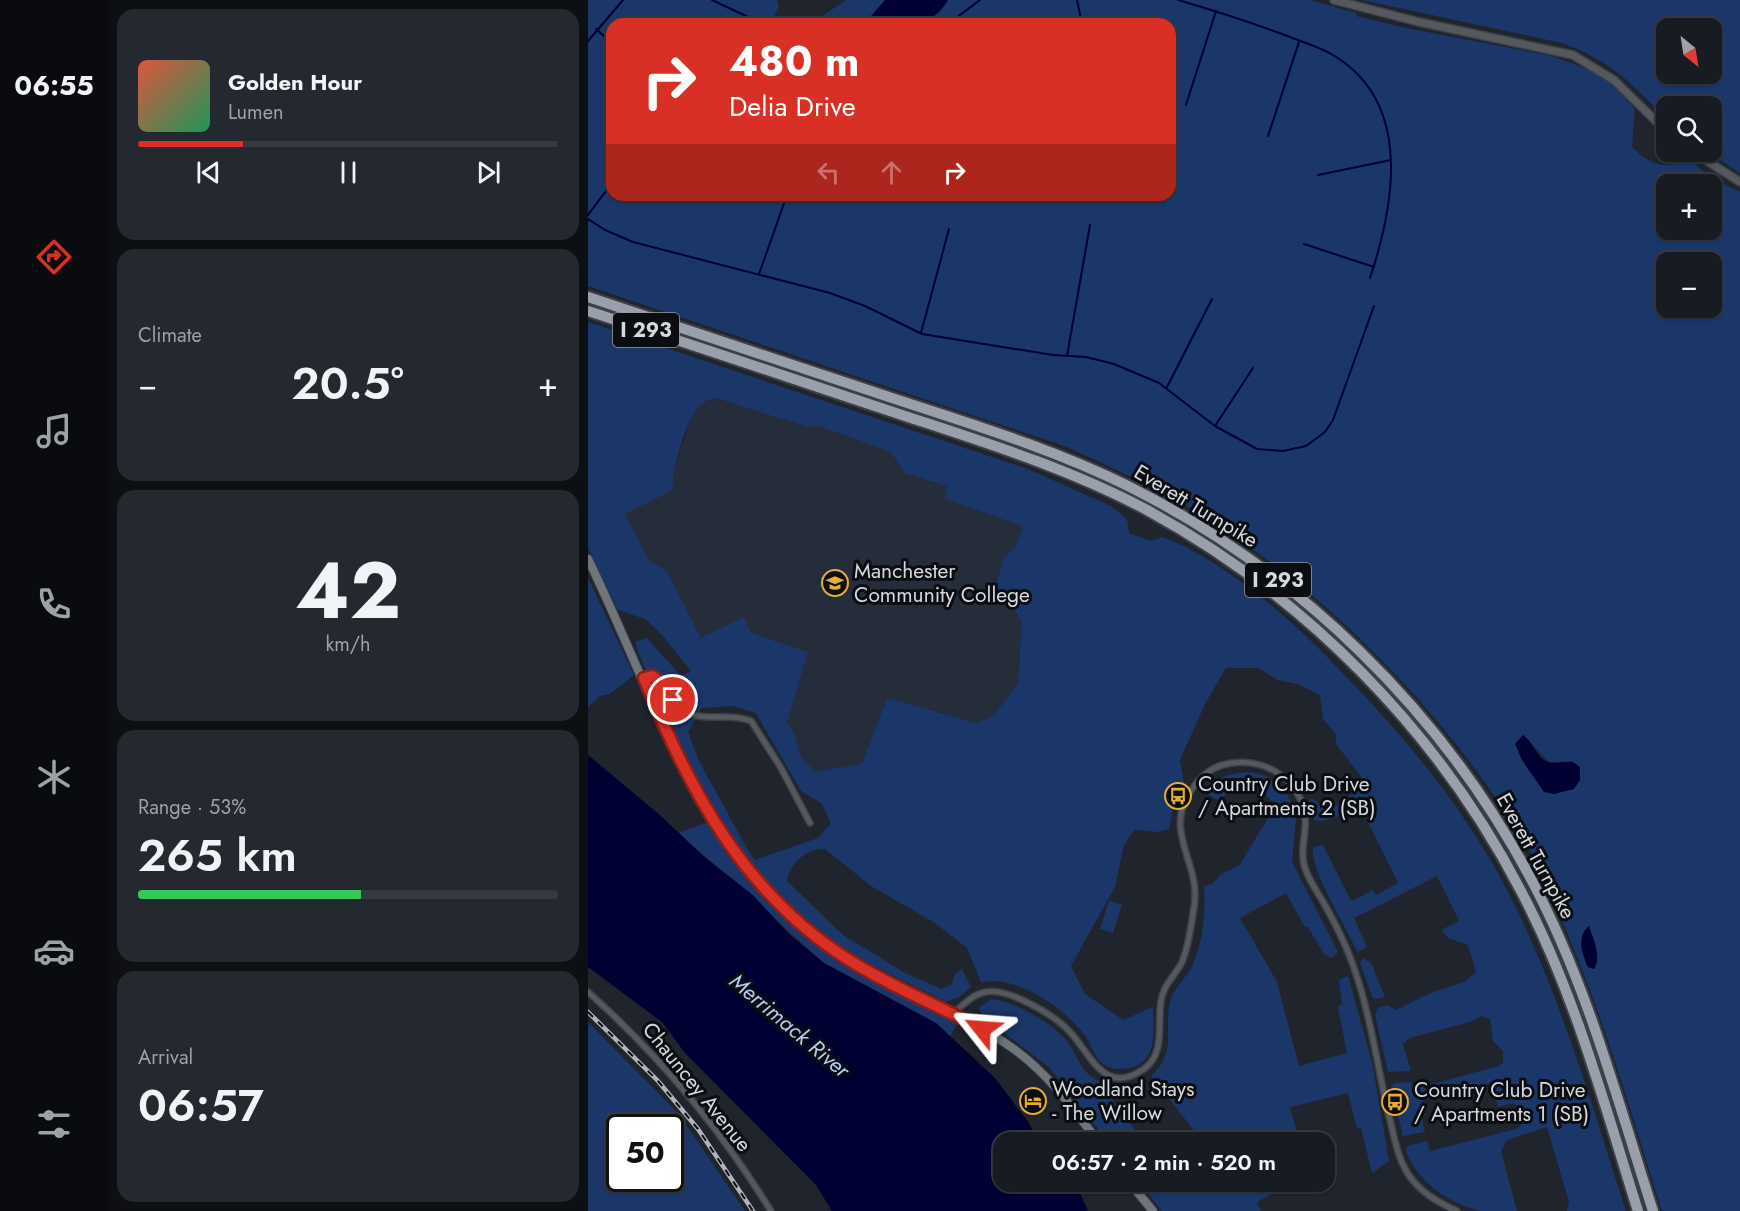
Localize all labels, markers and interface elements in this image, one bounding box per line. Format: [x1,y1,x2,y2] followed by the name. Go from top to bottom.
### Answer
[1656,18,1722,84] north arrow
[1656,18,1722,318] map controls
[729,31,860,92] text: 480 m
[630,42,708,120] icon: right
[14,66,94,105] text: 06:55
[228,66,362,98] text: Golden Hour
[729,87,856,126] text: Delia Drive
[1656,96,1722,162] button: search
[228,98,284,127] text: Lumen
[192,156,225,189] icon: previous
[332,156,365,189] icon: pause
[472,156,505,189] icon: next
[812,156,845,189] icon: left
[875,156,908,189] icon: ahead
[938,156,971,189] icon: right
[1656,174,1722,240] button: +
[33,236,75,278] icon: directions
[1656,252,1722,318] button: −
[613,313,679,347] road number: I 293
[138,321,202,350] text: Climate
[291,351,404,416] text: 20.5°
[138,361,157,408] text: −
[538,361,558,408] text: +
[33,410,75,452] icon: music
[1128,457,1264,555] street label: Everett Turnpike
[295,535,401,647] text: 42
[854,556,1030,610] place label: Manchester Community College
[1245,563,1311,597] road number: I 293
[820,568,850,598] school or university icon: Manchester Community College
[33,583,75,625] icon: phone
[325,630,371,659] text: km/h
[647,674,698,725] pin
[656,683,689,716] icon: arrive
[33,756,75,798] icon: climate
[1198,769,1376,823] place label: Country Club Drive / Apartments 2 (SB)
[1163,781,1193,811] bus stop icon: Country Club Drive / Apartments 2 (SB)
[1489,788,1583,925] street label: Everett Turnpike
[138,793,246,822] text: Range · 53%
[138,823,297,888] text: 265 km
[33,930,75,972] icon: car
[723,965,858,1086] water label: Merrimack River
[950,997,1014,1061] position arrow
[635,1016,759,1158] street label: Chauncey Avenue
[138,1043,193,1072] text: Arrival
[138,1073,264,1138] text: 06:57
[1052,1074,1195,1128] place label: Woodland Stays - The Willow
[1414,1075,1589,1129] place label: Country Club Drive / Apartments 1 (SB)
[1018,1086,1048,1116] hotel icon: Woodland Stays - The Willow
[1380,1087,1410,1117] bus stop icon: Country Club Drive / Apartments 1 (SB)
[33,1103,75,1145] icon: filters
[606,1114,684,1192] speed limit sign: 50
[1052,1146,1276,1178] text: 06:57 · 2 min · 520 m

